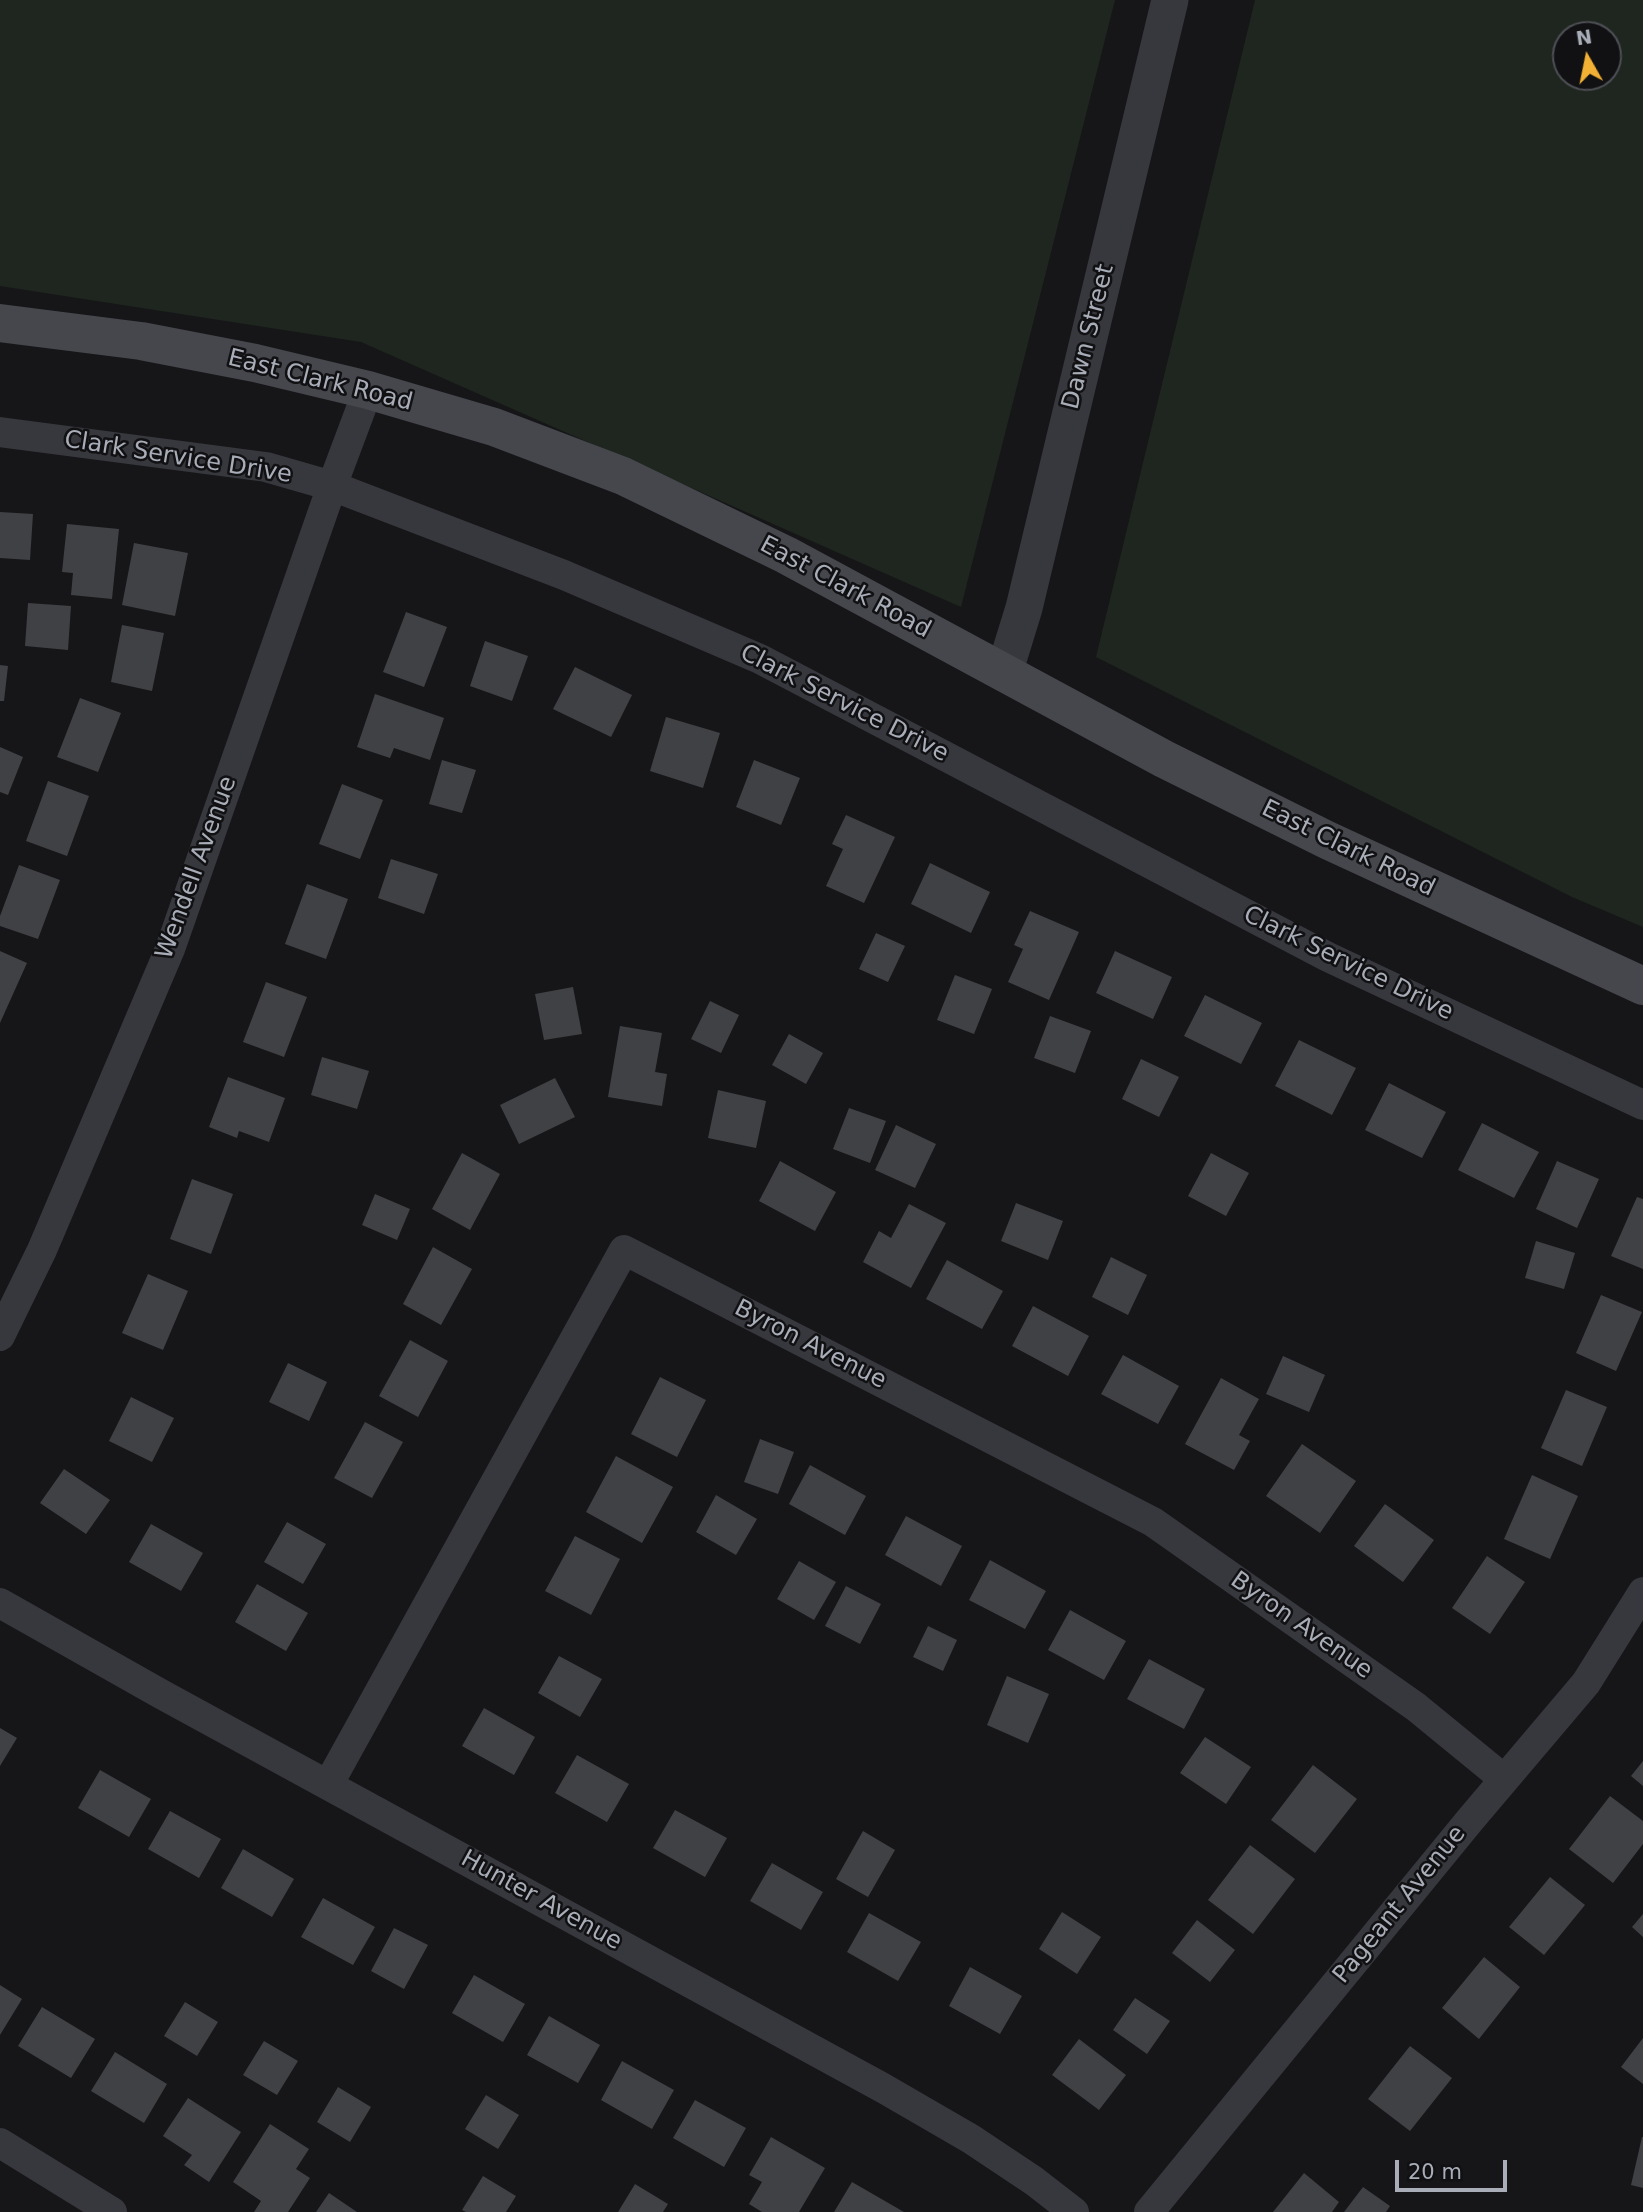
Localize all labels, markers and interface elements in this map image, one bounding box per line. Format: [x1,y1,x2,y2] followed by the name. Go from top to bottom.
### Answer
[1552,21,1622,91] north arrow
[1574,25,1594,49] text: N
[1057,261,1121,413] street label: Dawn Street
[225,344,415,418] street label: East Clark Road
[62,426,294,490] street label: Clark Service Drive
[755,531,935,645] street label: East Clark Road
[735,639,953,769] street label: Clark Service Drive
[151,773,243,963] street label: Wendell Avenue
[1257,795,1439,903] street label: East Clark Road
[1238,901,1458,1027] street label: Clark Service Drive
[729,1294,891,1396] street label: Byron Avenue
[1224,1566,1378,1686] street label: Byron Avenue
[1328,1820,1472,1990] street label: Pageant Avenue
[456,1845,626,1957] street label: Hunter Avenue
[1398,2146,1510,2190] scale bar
[1408,2160,1462,2184] text: 20 m

